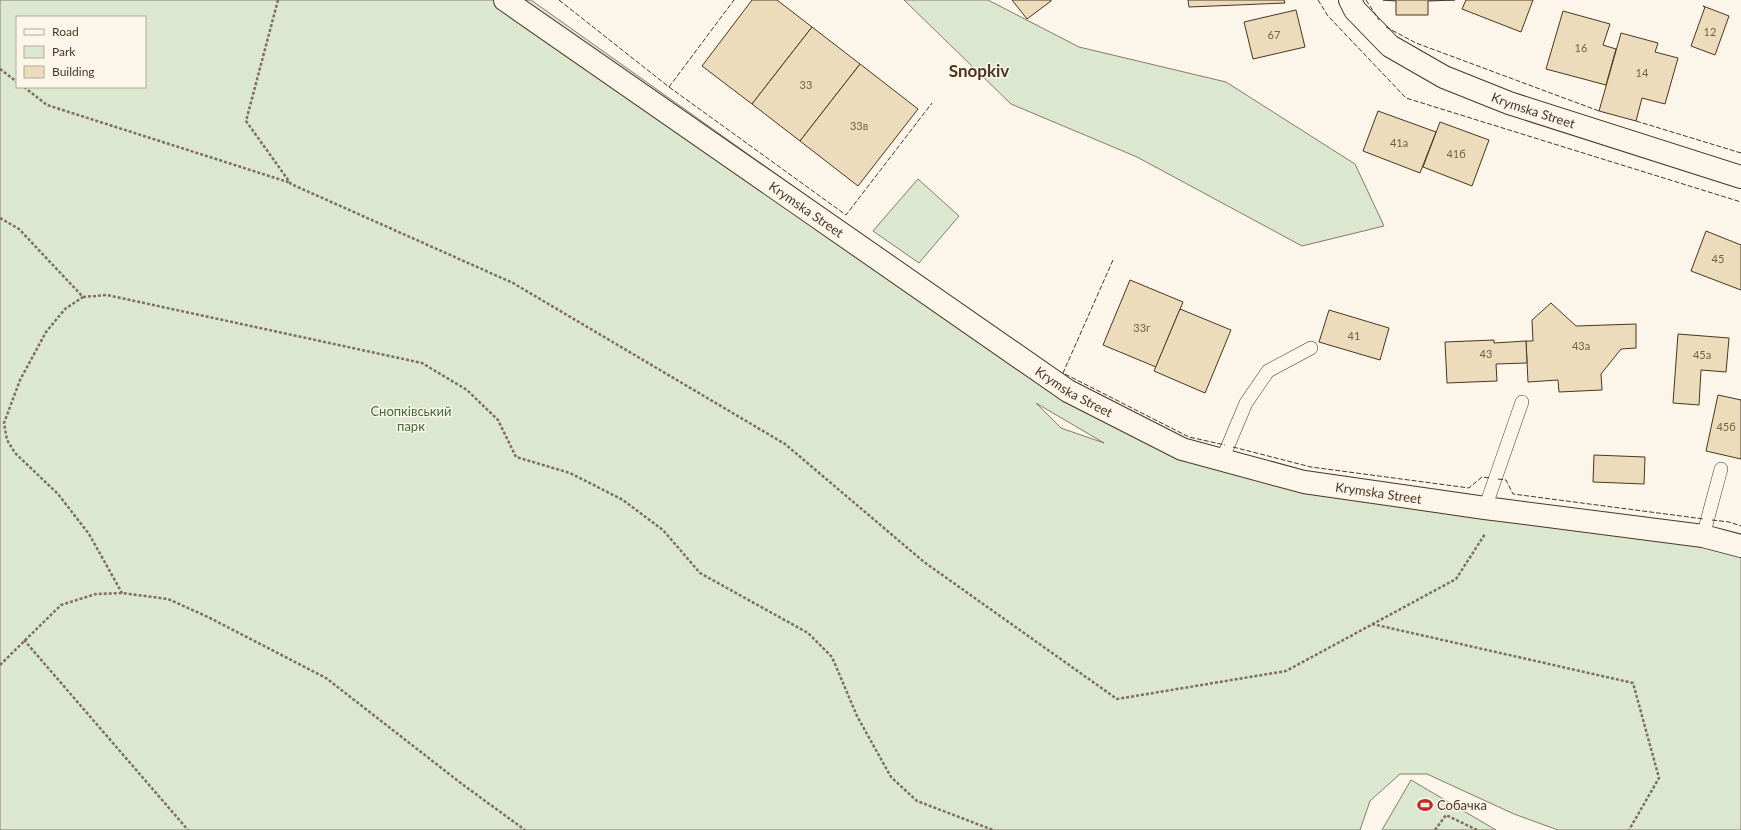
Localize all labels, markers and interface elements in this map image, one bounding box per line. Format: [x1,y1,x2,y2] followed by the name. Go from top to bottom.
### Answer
[16,16,146,88] legend
[52,24,79,39] text: Road
[1704,25,1716,38] house number: 12
[1268,28,1280,41] house number: 67
[1575,41,1587,54] house number: 16
[52,44,76,59] text: Park
[949,60,1009,81] district label: Snopkiv
[52,64,95,79] text: Building
[1636,66,1649,79] house number: 14
[800,78,812,91] house number: 33
[1489,89,1577,132] street label: Krymska Street
[850,119,868,132] house number: 33в
[1390,136,1408,149] house number: 41а
[1446,147,1466,160] house number: 41б
[766,178,847,241] street label: Krymska Street
[1712,252,1724,265] house number: 45
[1133,321,1151,334] house number: 33г
[1348,329,1360,342] house number: 41
[1572,339,1590,352] house number: 43а
[1480,347,1492,360] house number: 43
[1693,348,1711,361] house number: 45а
[1032,363,1116,421] street label: Krymska Street
[370,403,452,434] park label: Снопківський парк
[1716,420,1736,433] house number: 45б
[1334,479,1423,507] street label: Krymska Street
[1416,796,1434,814] sports icon: Собачка
[1437,797,1487,813] place label: Собачка

